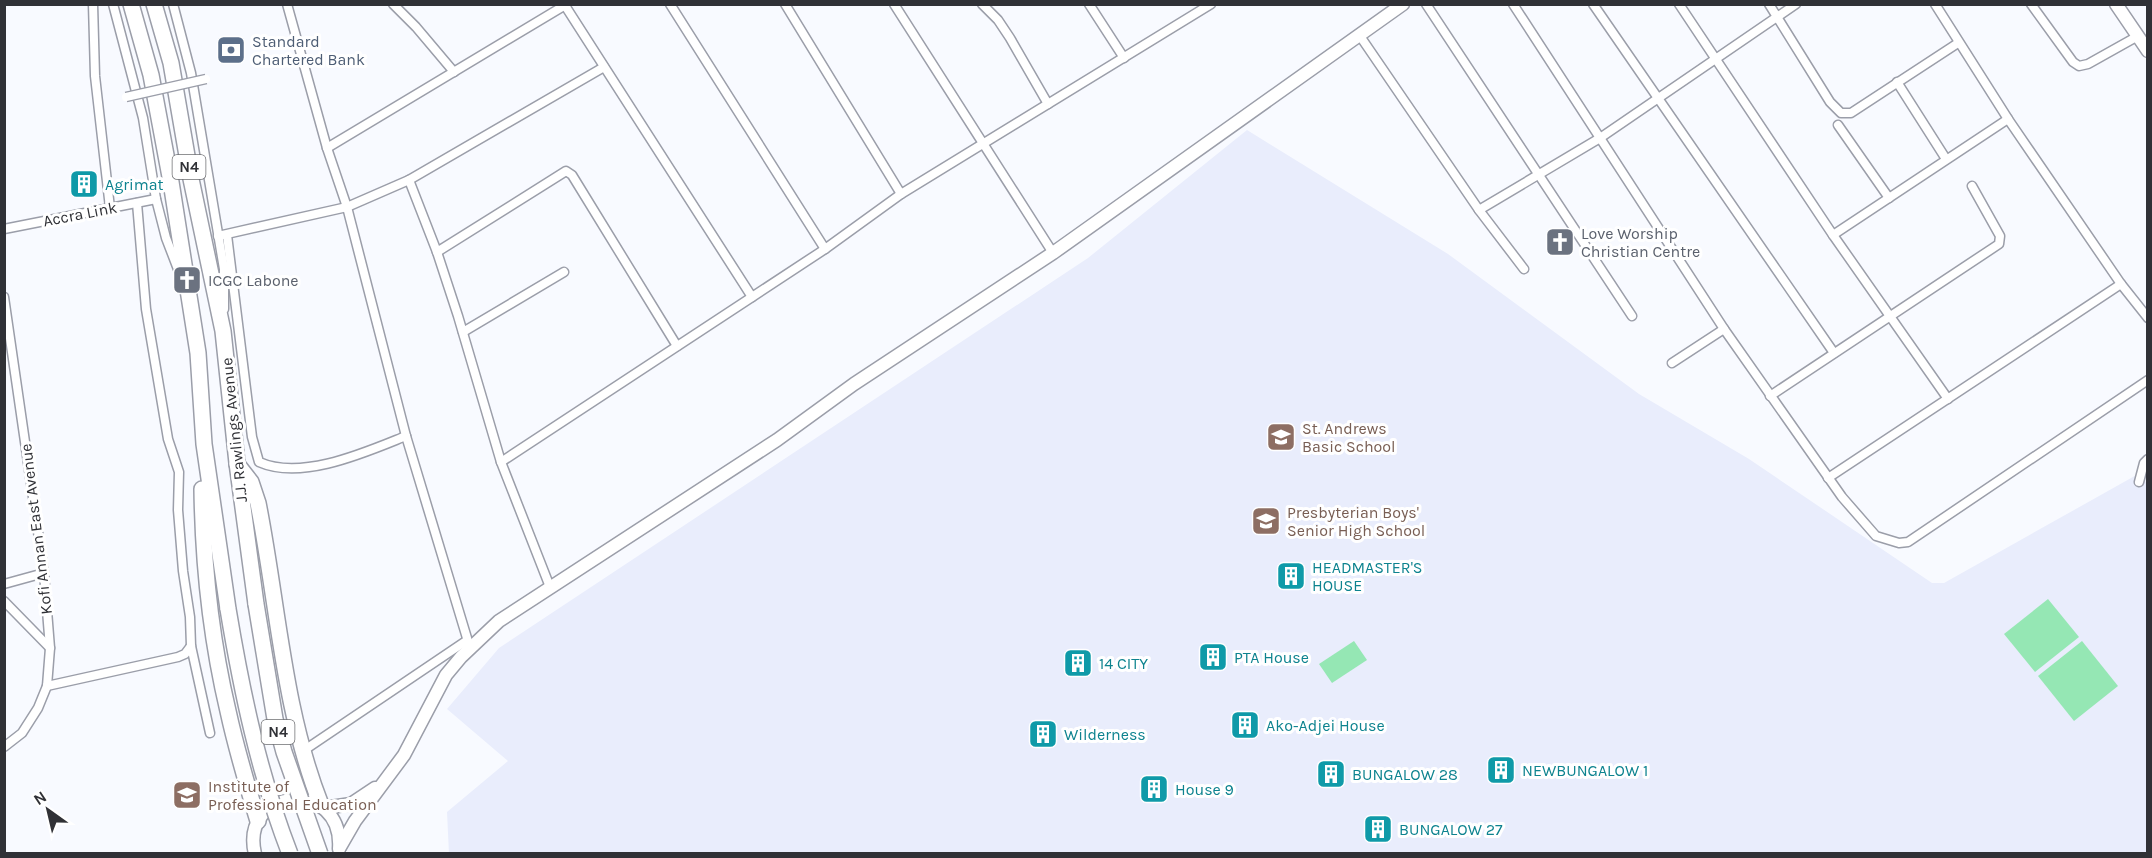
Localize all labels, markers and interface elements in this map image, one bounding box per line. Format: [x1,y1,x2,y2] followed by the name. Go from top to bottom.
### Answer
[252,32,365,69] place label: Standard Chartered Bank
[215,34,247,66] bank icon: Standard Chartered Bank
[172,155,206,179] road number: N4
[68,168,100,200] building icon: Agrimat
[105,175,164,194] place label: Agrimat
[41,198,119,230] street label: Accra Link
[1581,224,1700,261] place label: Love Worship Christian Centre
[1544,226,1576,258] church icon: Love Worship Christian Centre
[171,264,203,296] church icon: ICGC Labone
[208,271,299,290] place label: ICGC Labone
[217,357,251,503] street label: J.J. Rawlings Avenue
[1302,419,1396,456] place label: St. Andrews Basic School
[1265,421,1297,453] school or university icon: St. Andrews Basic School
[16,442,56,616] street label: Kofi Annan East Avenue
[1287,503,1425,540] place label: Presbyterian Boys' Senior High School
[1250,505,1282,537] school or university icon: Presbyterian Boys' Senior High School
[1312,558,1423,595] place label: HEADMASTER'S HOUSE
[1275,560,1307,592] building icon: HEADMASTER'S HOUSE
[1197,641,1229,673] building icon: PTA House
[1062,647,1094,679] building icon: 14 CITY
[1234,648,1309,667] place label: PTA House
[1099,654,1148,673] place label: 14 CITY
[1229,709,1261,741] building icon: Ako-Adjei House
[1266,716,1385,735] place label: Ako-Adjei House
[1027,718,1059,750] building icon: Wilderness
[262,720,294,744] road number: N4
[1064,725,1146,744] place label: Wilderness
[1485,754,1517,786] building icon: NEWBUNGALOW 1
[1315,758,1347,790] building icon: BUNGALOW 28
[1522,761,1648,780] place label: NEWBUNGALOW 1
[1352,765,1458,784] place label: BUNGALOW 28
[1138,773,1170,805] building icon: House 9
[208,777,377,814] place label: Institute of Professional Education
[171,779,203,811] school or university icon: Institute of Professional Education
[18,780,78,840] north arrow
[1175,780,1234,799] place label: House 9
[30,787,50,809] text: N
[1362,813,1394,845] building icon: BUNGALOW 27
[1399,820,1503,839] place label: BUNGALOW 27

